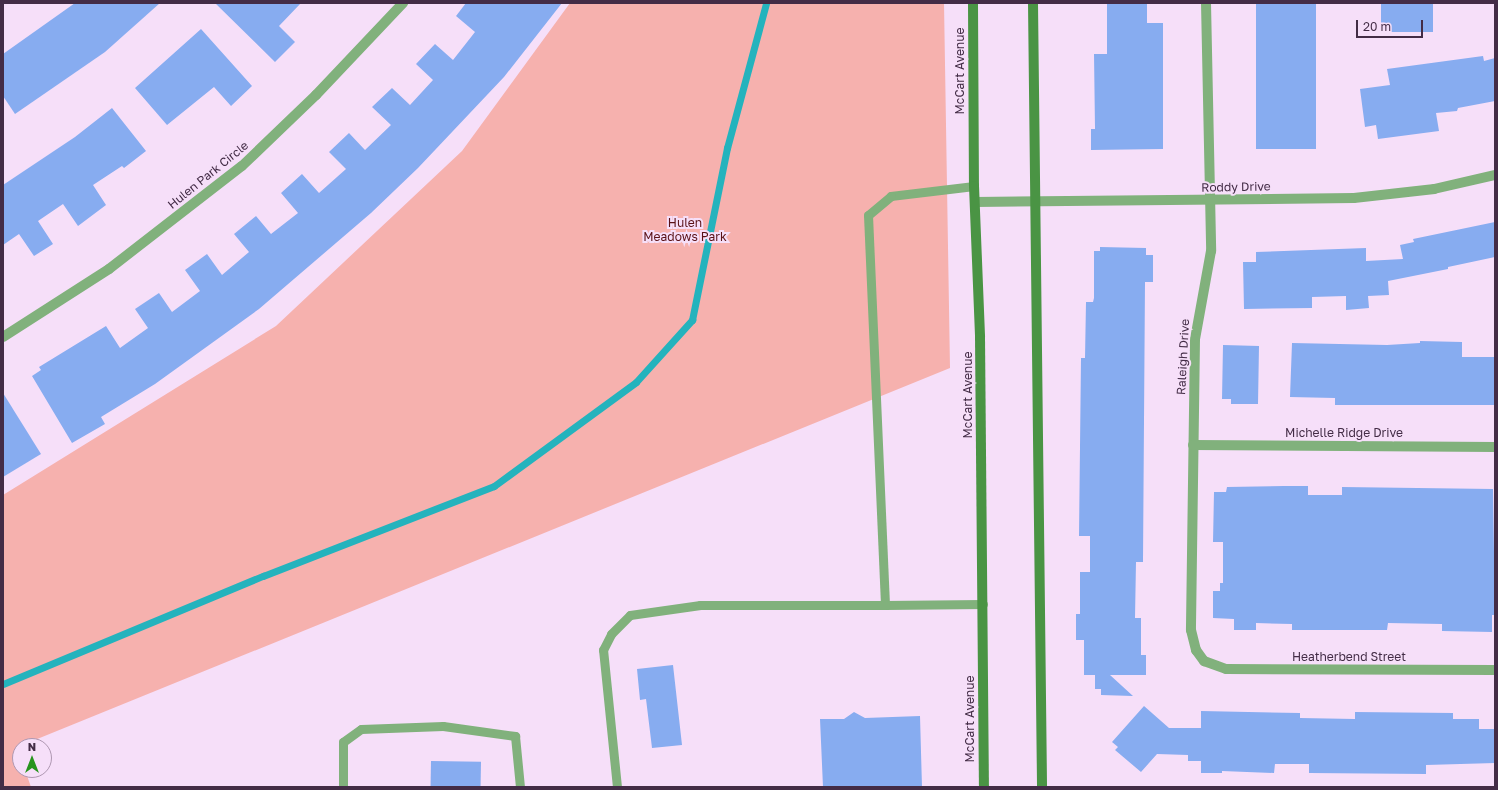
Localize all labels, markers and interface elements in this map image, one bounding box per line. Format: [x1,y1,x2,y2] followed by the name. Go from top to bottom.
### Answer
[1358,12,1425,38] scale bar
[1363,19,1391,34] text: 20 m
[953,28,967,114] street label: McCart Avenue
[165,138,251,212] street label: Hulen Park Circle
[1201,179,1271,195] street label: Roddy Drive
[643,216,727,244] park label: Hulen Meadows Park
[1174,319,1192,395] street label: Raleigh Drive
[961,352,975,438] street label: McCart Avenue
[1285,426,1403,440] street label: Michelle Ridge Drive
[1292,650,1406,664] street label: Heatherbend Street
[963,676,977,762] street label: McCart Avenue
[12,738,52,778] north arrow
[28,740,36,753] text: N

